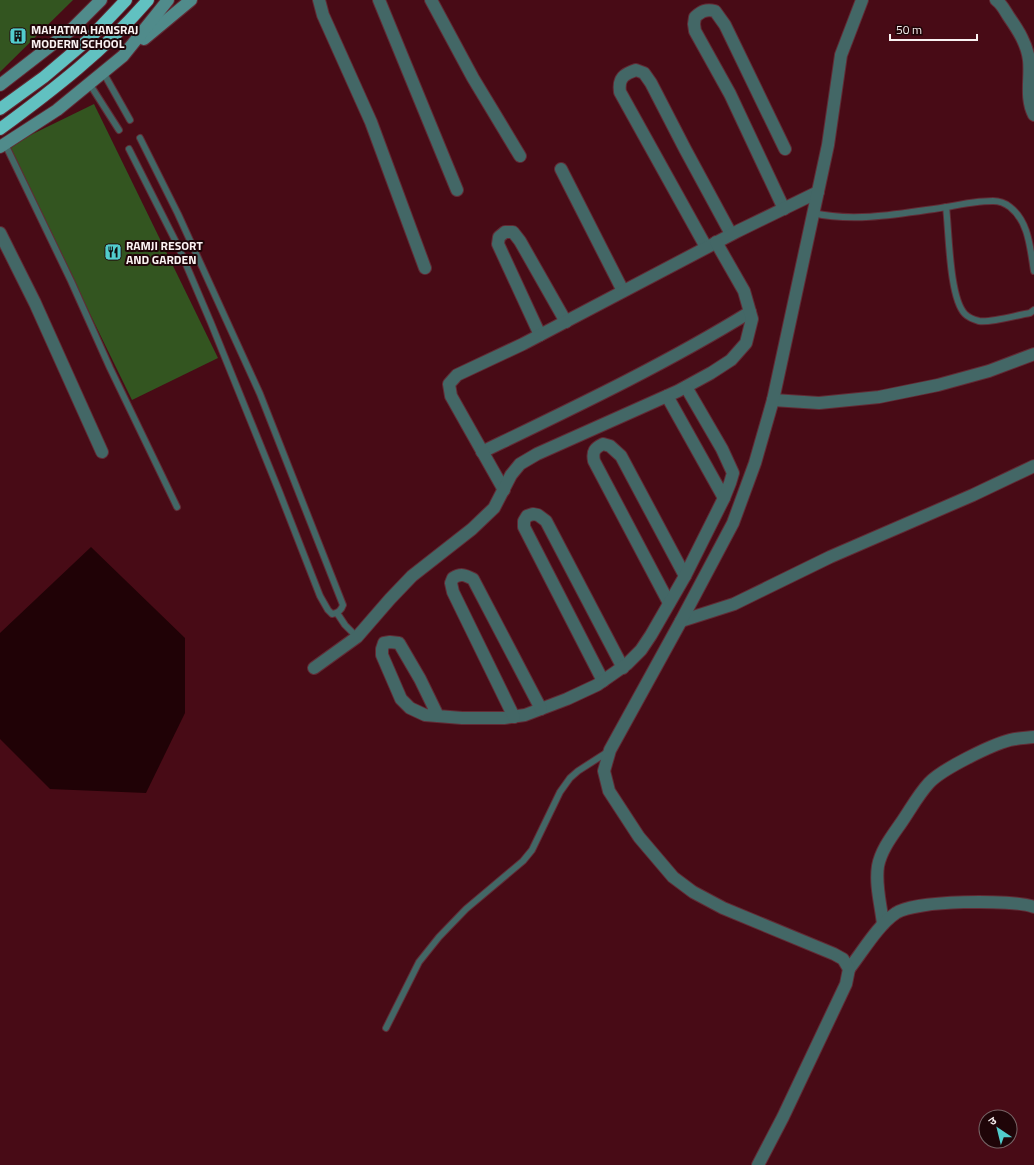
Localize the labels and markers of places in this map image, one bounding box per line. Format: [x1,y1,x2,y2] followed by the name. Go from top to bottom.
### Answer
[31,20,138,53] place label: MAHATMA HANSRAJ MODERN SCHOOL
[8,26,28,46] building icon: MAHATMA HANSRAJ MODERN SCHOOL
[126,236,203,269] place label: RAMJI RESORT AND GARDEN
[103,242,123,262] restaurant icon: RAMJI RESORT AND GARDEN

